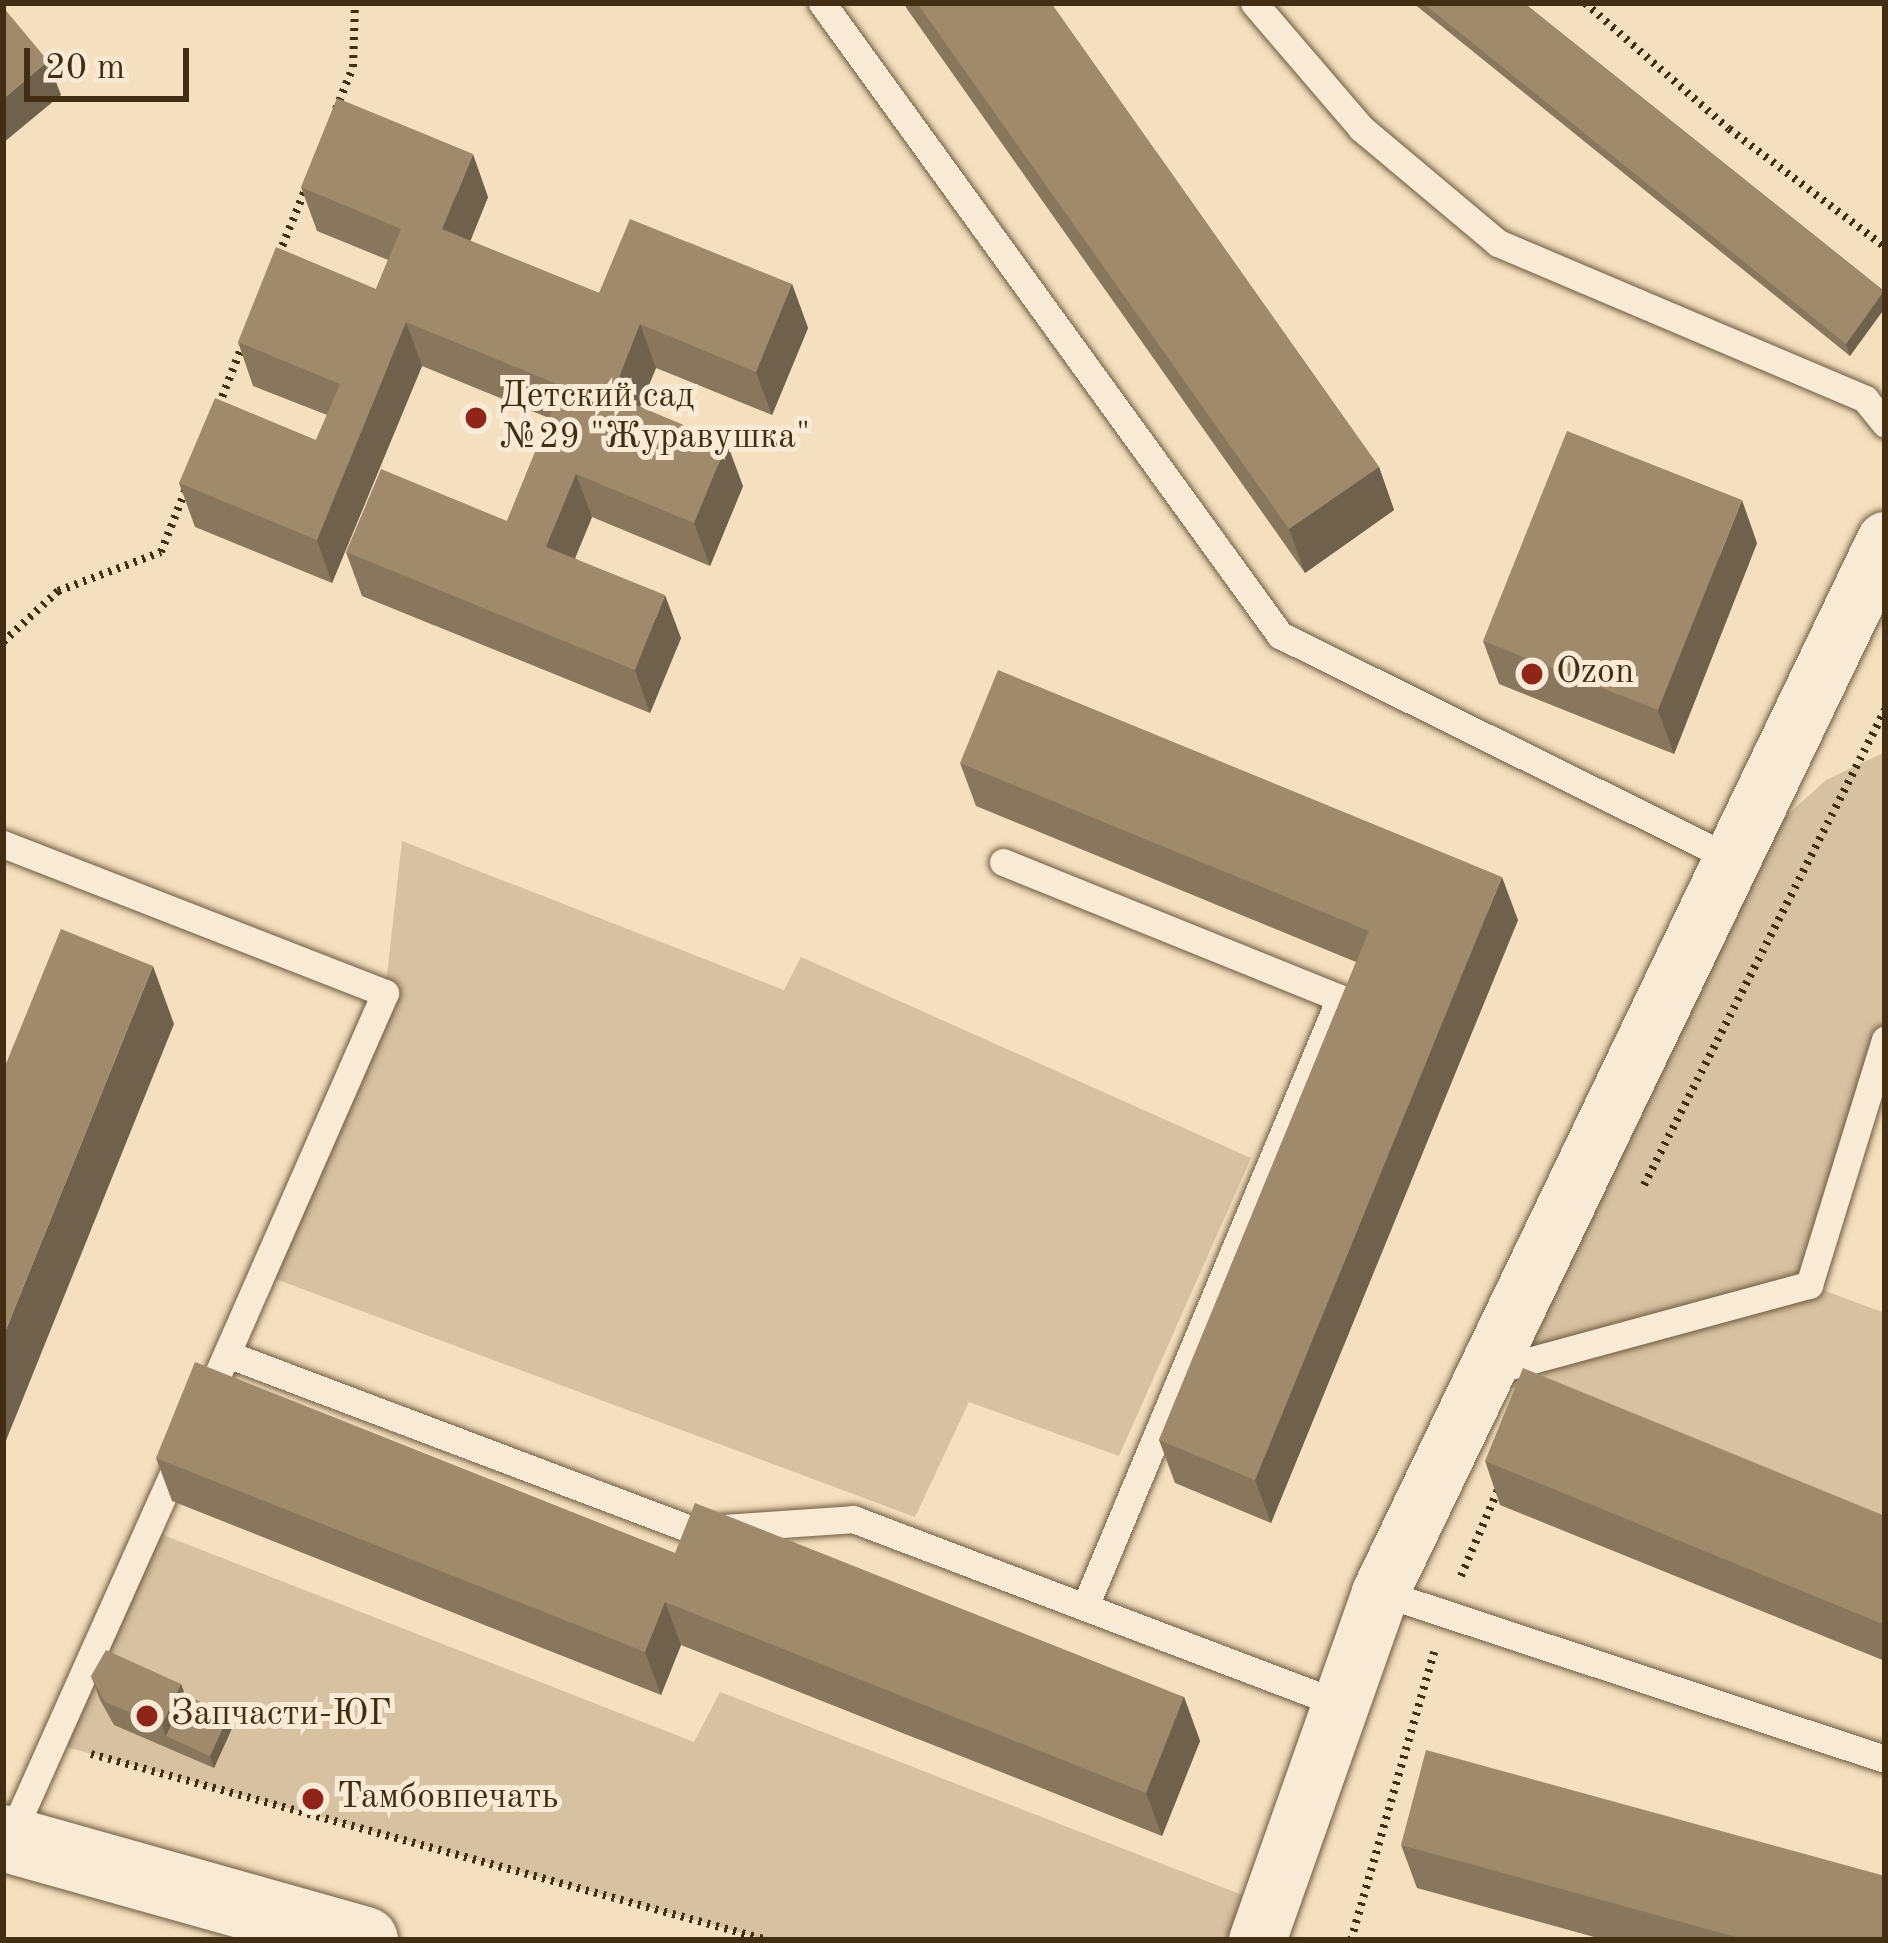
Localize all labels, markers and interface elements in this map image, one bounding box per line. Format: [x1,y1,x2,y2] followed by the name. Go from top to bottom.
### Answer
[30,24,195,98] scale bar
[45,51,125,87] text: 20 m
[500,375,810,460] place label: Детский сад №29 "Журавушка"
[463,405,489,431] marker: Детский сад №29 "Журавушка"
[1556,652,1634,696] place label: Ozon
[1519,661,1545,687] marker: Ozon
[171,1694,392,1738] place label: Запчасти-ЮГ
[134,1703,160,1729] marker: Запчасти-ЮГ
[337,1777,558,1821] place label: Тамбовпечать
[300,1786,326,1812] marker: Тамбовпечать

